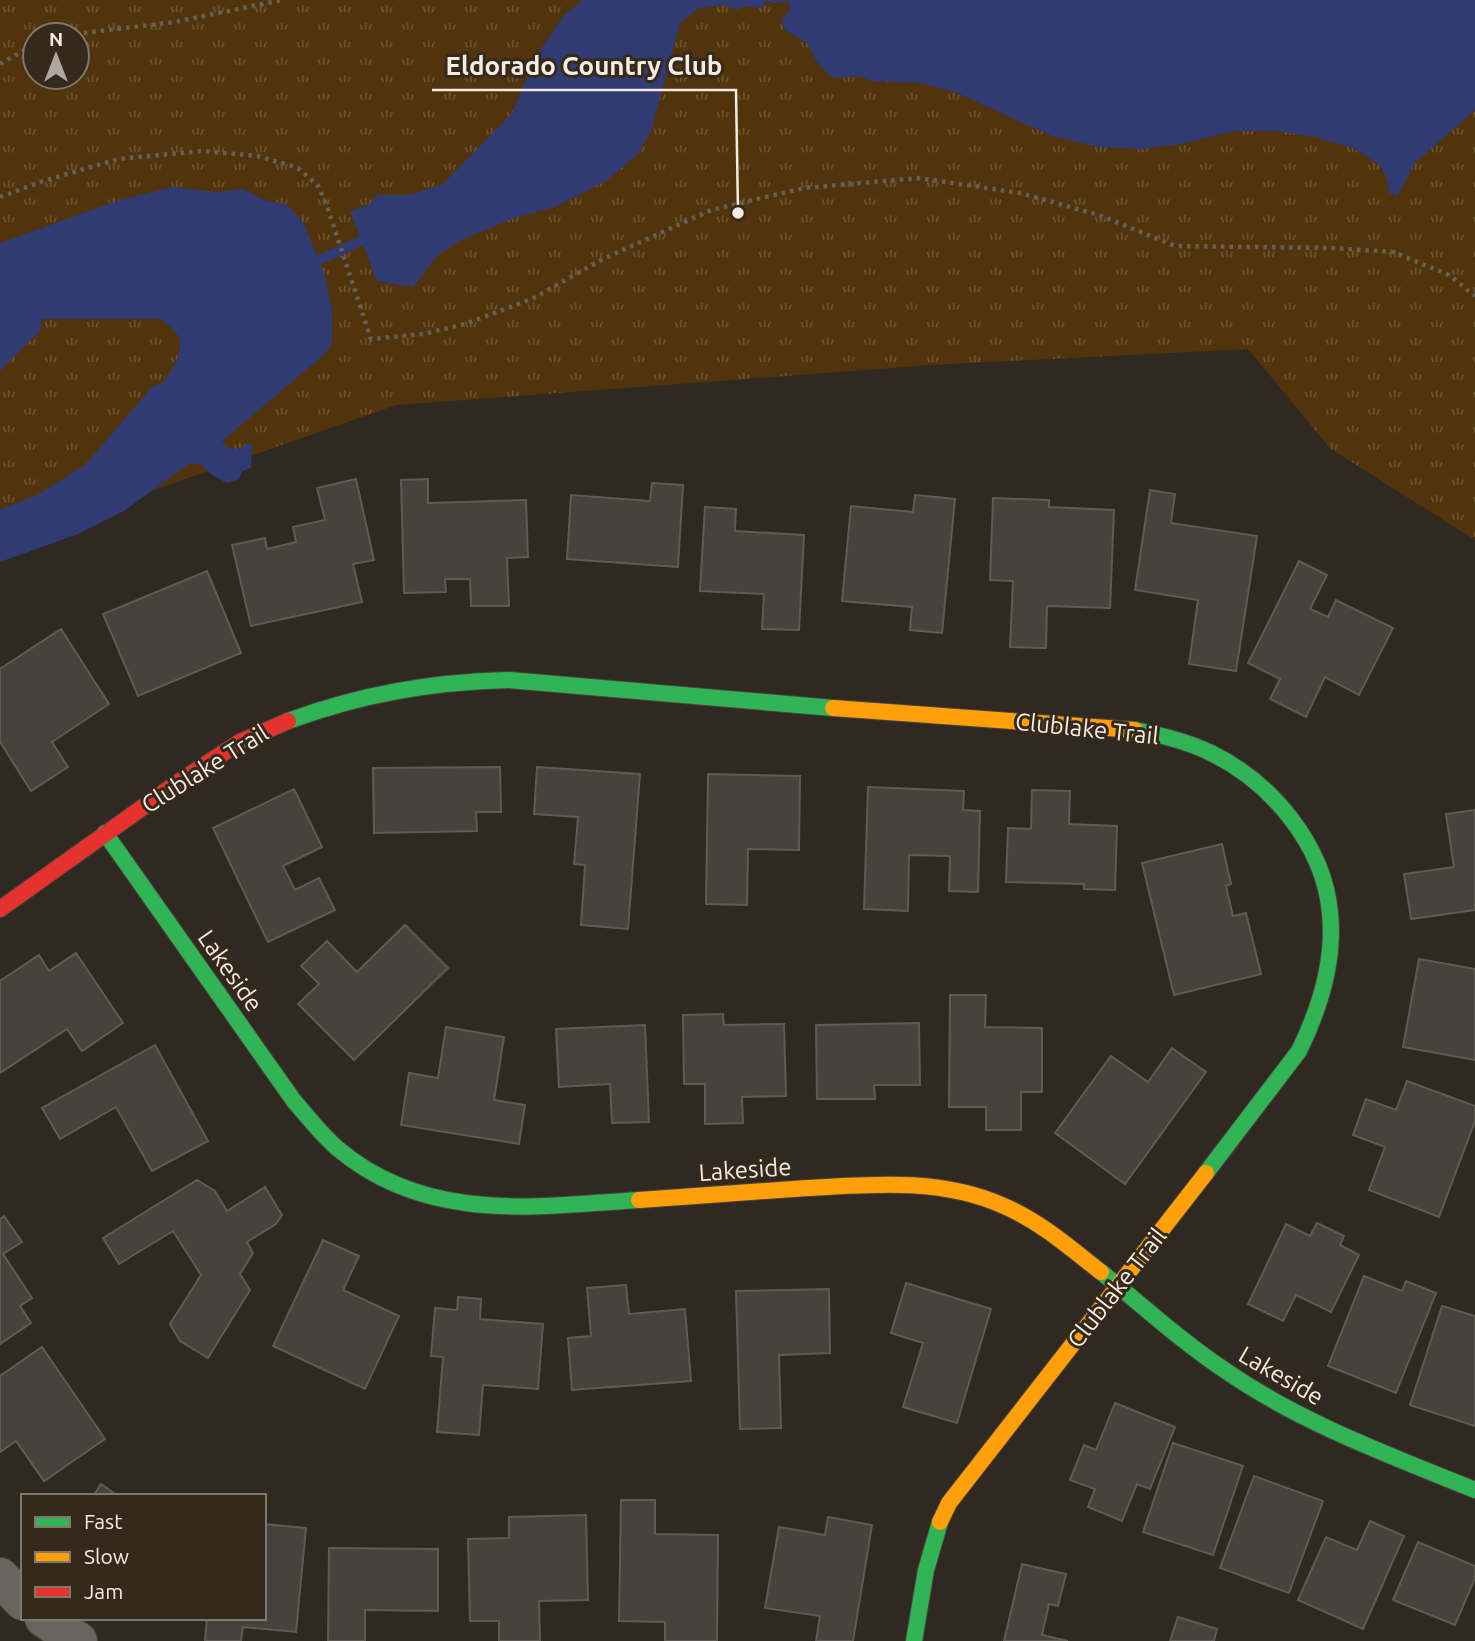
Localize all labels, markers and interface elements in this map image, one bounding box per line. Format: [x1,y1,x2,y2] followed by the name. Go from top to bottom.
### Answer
[21,21,91,91] north arrow
[49,28,63,50] text: N
[432,43,736,90] callout: Eldorado Country Club
[446,51,722,80] text: Eldorado Country Club
[1014,708,1160,749] street label: Clublake Trail
[137,719,273,818] street label: Clublake Trail
[193,925,268,1017] street label: Lakeside
[698,1153,792,1186] street label: Lakeside
[1062,1223,1172,1353] street label: Clublake Trail
[1234,1341,1328,1411] street label: Lakeside
[21,1494,266,1620] legend
[84,1509,122,1533] text: Fast
[84,1544,129,1568] text: Slow
[84,1579,123,1603] text: Jam

